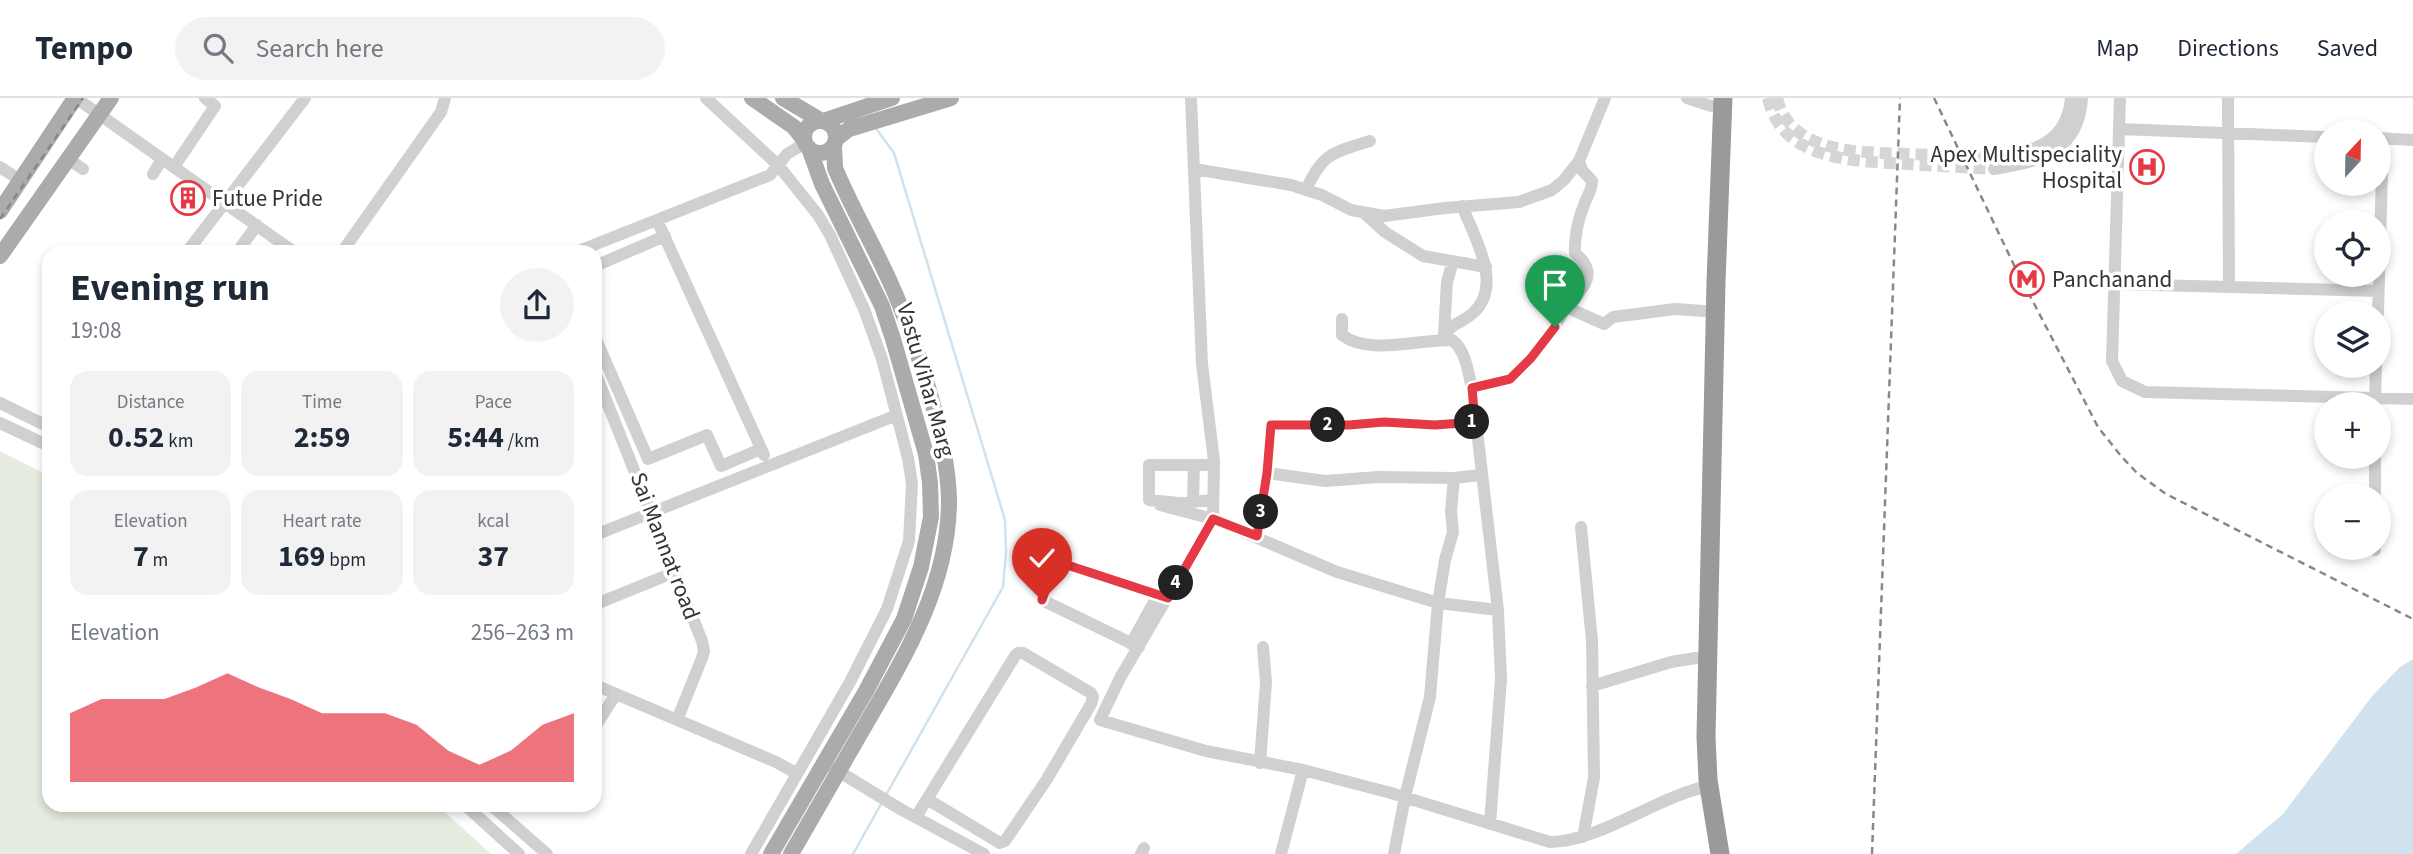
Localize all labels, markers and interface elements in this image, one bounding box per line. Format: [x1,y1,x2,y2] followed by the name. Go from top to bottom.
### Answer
[175,17,665,80] search box
[35,25,133,72] text: Tempo
[199,29,237,67] icon: search
[255,30,384,67] text: Search here
[2096,31,2139,66] text: Map
[2177,31,2279,66] text: Directions
[2317,31,2378,66] text: Saved
[2314,119,2390,196] north arrow
[2314,119,2391,560] map controls
[1931,138,2122,197] place label: Apex Multispeciality Hospital
[2128,148,2166,186] hospital icon: Apex Multispeciality Hospital
[169,179,207,217] building icon: Futue Pride
[212,182,323,215] place label: Futue Pride
[2314,210,2391,287] button: locate
[1525,255,1585,327] pin
[2008,260,2046,298] metro station icon: Panchanand
[70,261,270,315] text: Evening run
[2052,263,2172,296] place label: Panchanand
[1536,266,1574,304] icon: arrive
[500,268,574,342] button: share
[888,299,964,461] street label: Vastu Vihar Marg
[2314,301,2391,378] button: layers
[70,314,121,347] text: 19:08
[117,389,184,416] text: Distance
[302,389,342,416] text: Time
[475,389,512,416] text: Pace
[2314,392,2391,469] button: +
[1454,404,1490,440] pin: 1
[1310,408,1346,442] pin: 2
[1466,408,1477,435] text: 1
[1322,411,1333,438] text: 2
[108,416,164,459] text: 0.52
[294,416,350,459] text: 2:59
[447,416,504,459] text: 5:44
[164,428,193,455] text: km
[504,428,539,455] text: /km
[622,467,708,625] street label: Sai Mannat road
[2314,483,2391,560] button: −
[1244,494,1278,530] pin: 3
[1255,498,1266,525] text: 3
[114,508,188,535] text: Elevation
[282,508,361,535] text: Heart rate
[477,508,509,535] text: kcal
[1012,528,1072,600] pin
[133,535,149,578] text: 7
[278,535,325,578] text: 169
[477,535,509,578] text: 37
[1023,539,1061,577] icon: check
[149,547,168,574] text: m
[325,547,366,574] text: bpm
[1158,566,1194,601] pin: 4
[1170,569,1181,596] text: 4
[70,616,160,649] text: Elevation
[471,616,574,649] text: 256–263 m

